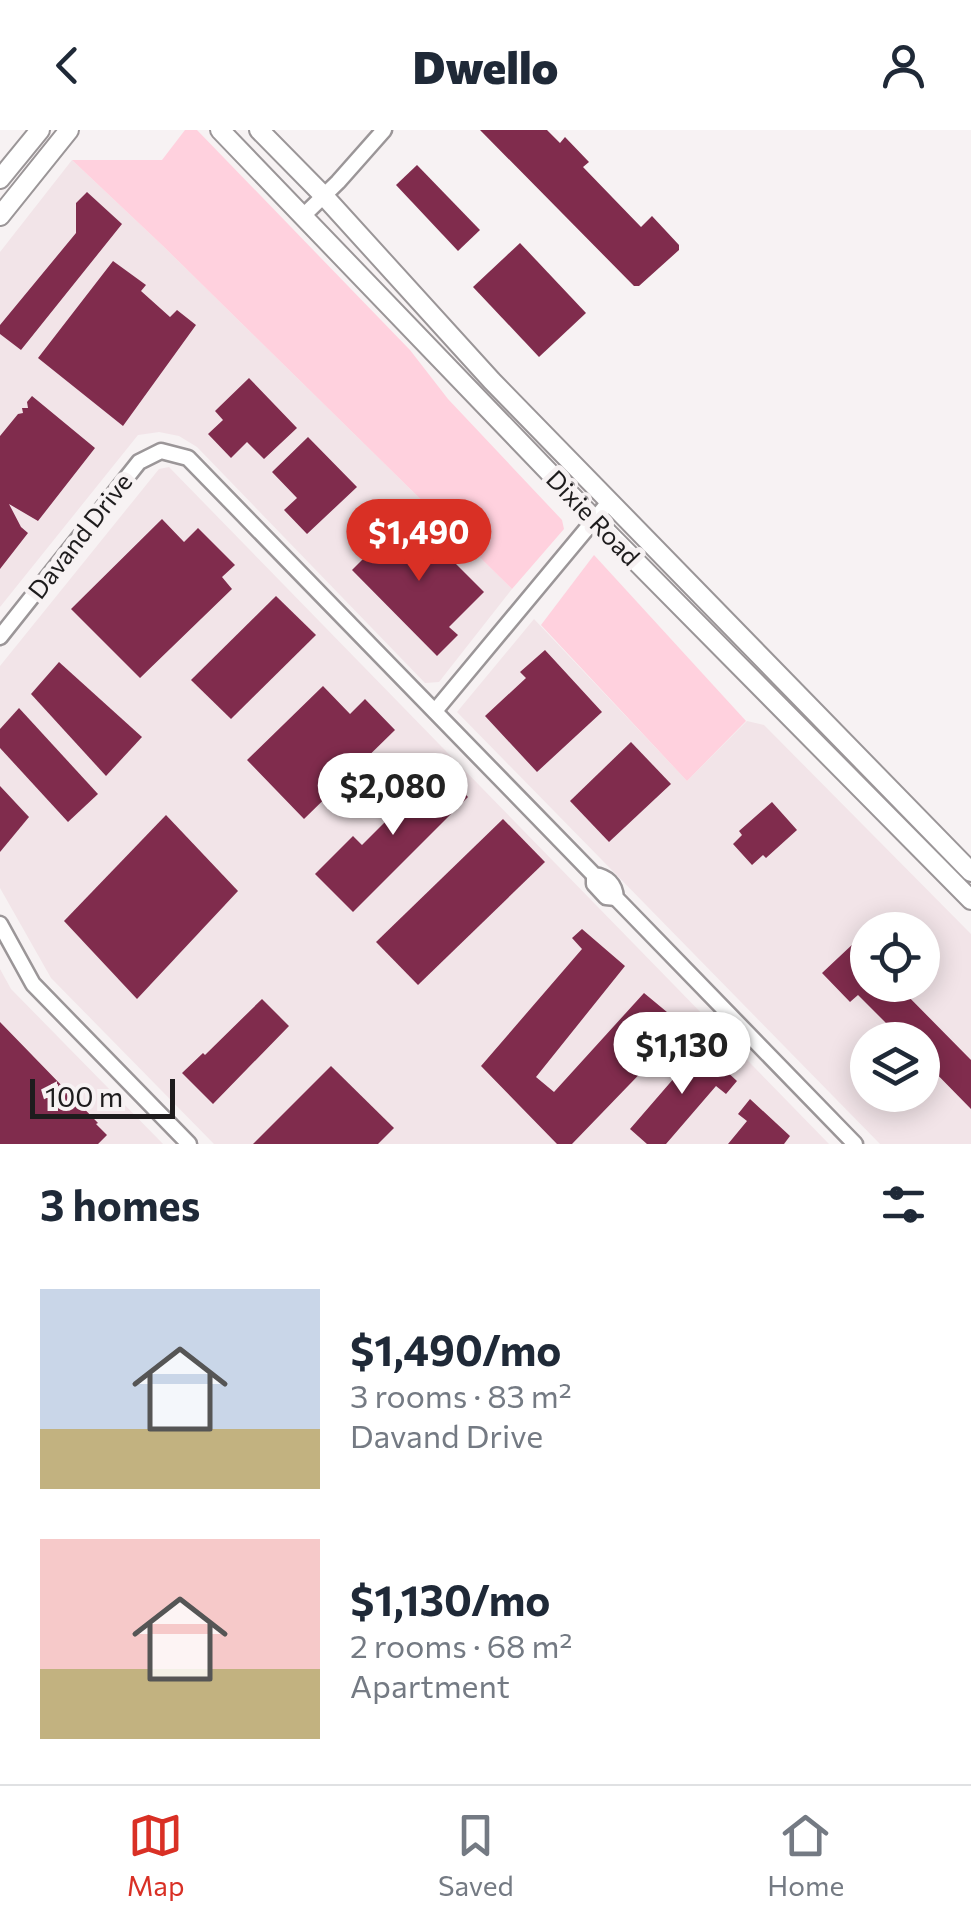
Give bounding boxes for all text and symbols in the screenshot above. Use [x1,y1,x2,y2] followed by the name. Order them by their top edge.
[40,38,95,93] icon: back
[412,38,559,93] text: Dwello
[876,38,931,93] icon: person
[541,463,647,571] street label: Dixie Road
[21,467,137,604] street label: Davand Drive
[338,499,500,584] pin: $1,490
[368,511,470,551] text: $1,490
[312,753,474,838] pin: $2,080
[340,765,446,805] text: $2,080
[850,912,940,1112] map controls
[850,912,940,1002] button: locate
[601,1012,763,1097] pin: $1,130
[850,1022,940,1112] button: layers
[636,1024,728,1064] text: $1,130
[30,1074,175,1118] scale bar
[45,1079,123,1113] text: 100 m
[876,1177,931,1232] icon: filters
[40,1178,200,1230] text: 3 homes
[350,1323,561,1375] text: $1,490/mo
[120,1329,240,1449] icon: home
[350,1375,572,1415] text: 3 rooms · 83 m²
[350,1415,543,1455] text: Davand Drive
[350,1573,550,1625] text: $1,130/mo
[120,1579,240,1699] icon: home
[350,1625,572,1665] text: 2 rooms · 68 m²
[350,1665,510,1705] text: Apartment
[127,1808,185,1902] tab: Map
[438,1808,514,1902] tab: Saved
[767,1808,844,1902] tab: Home

